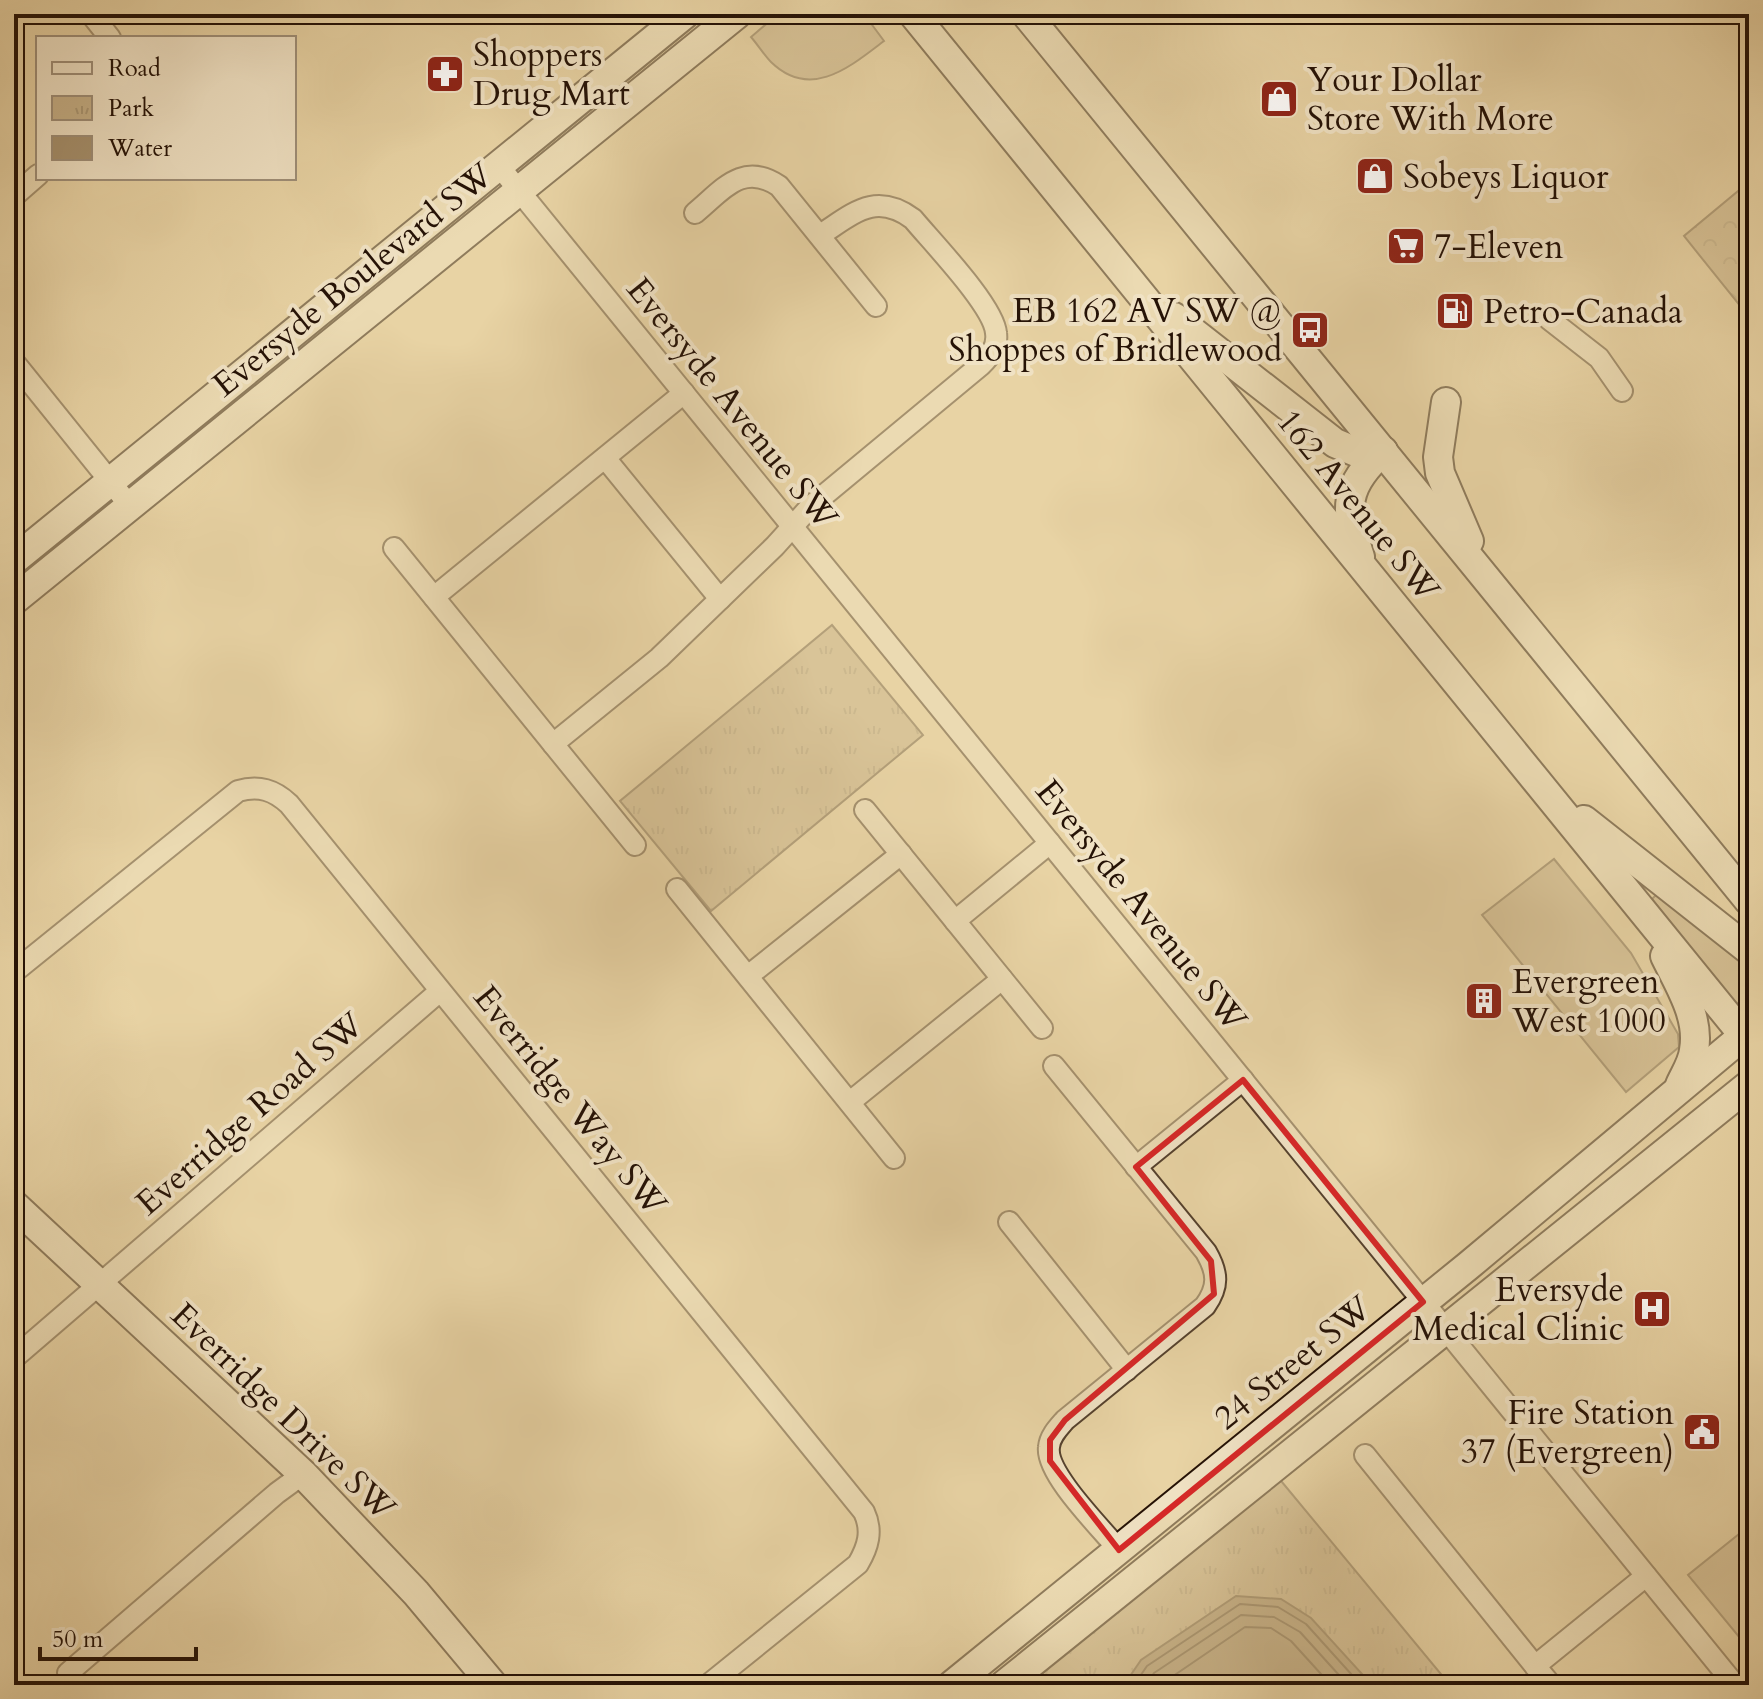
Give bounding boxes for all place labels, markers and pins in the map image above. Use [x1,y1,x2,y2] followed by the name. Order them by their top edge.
[473,32,630,117] place label: Shoppers Drug Mart
[424,53,466,95] pharmacy icon: Shoppers Drug Mart
[1307,57,1554,142] place label: Your Dollar Store With More
[1258,78,1300,120] shop icon: Your Dollar Store With More
[1403,154,1609,200] place label: Sobeys Liquor
[1354,155,1396,197] shop icon: Sobeys Liquor
[1434,224,1564,270] place label: 7-Eleven
[1385,225,1427,267] supermarket icon: 7-Eleven
[949,288,1282,373] place label: EB 162 AV SW @ Shoppes of Bridlewood
[1483,289,1683,335] place label: Petro-Canada
[1434,290,1476,332] fuel station icon: Petro-Canada
[1289,309,1331,351] bus stop icon: EB 162 AV SW @ Shoppes of Bridlewood
[1511,959,1666,1044] place label: Evergreen West 1000
[1463,980,1505,1022] building icon: Evergreen West 1000
[1412,1267,1624,1352] place label: Eversyde Medical Clinic
[1631,1288,1673,1330] hospital icon: Eversyde Medical Clinic
[1461,1390,1674,1475] place label: Fire Station 37 (Evergreen)
[1681,1411,1723,1453] public building icon: Fire Station 37 (Evergreen)

